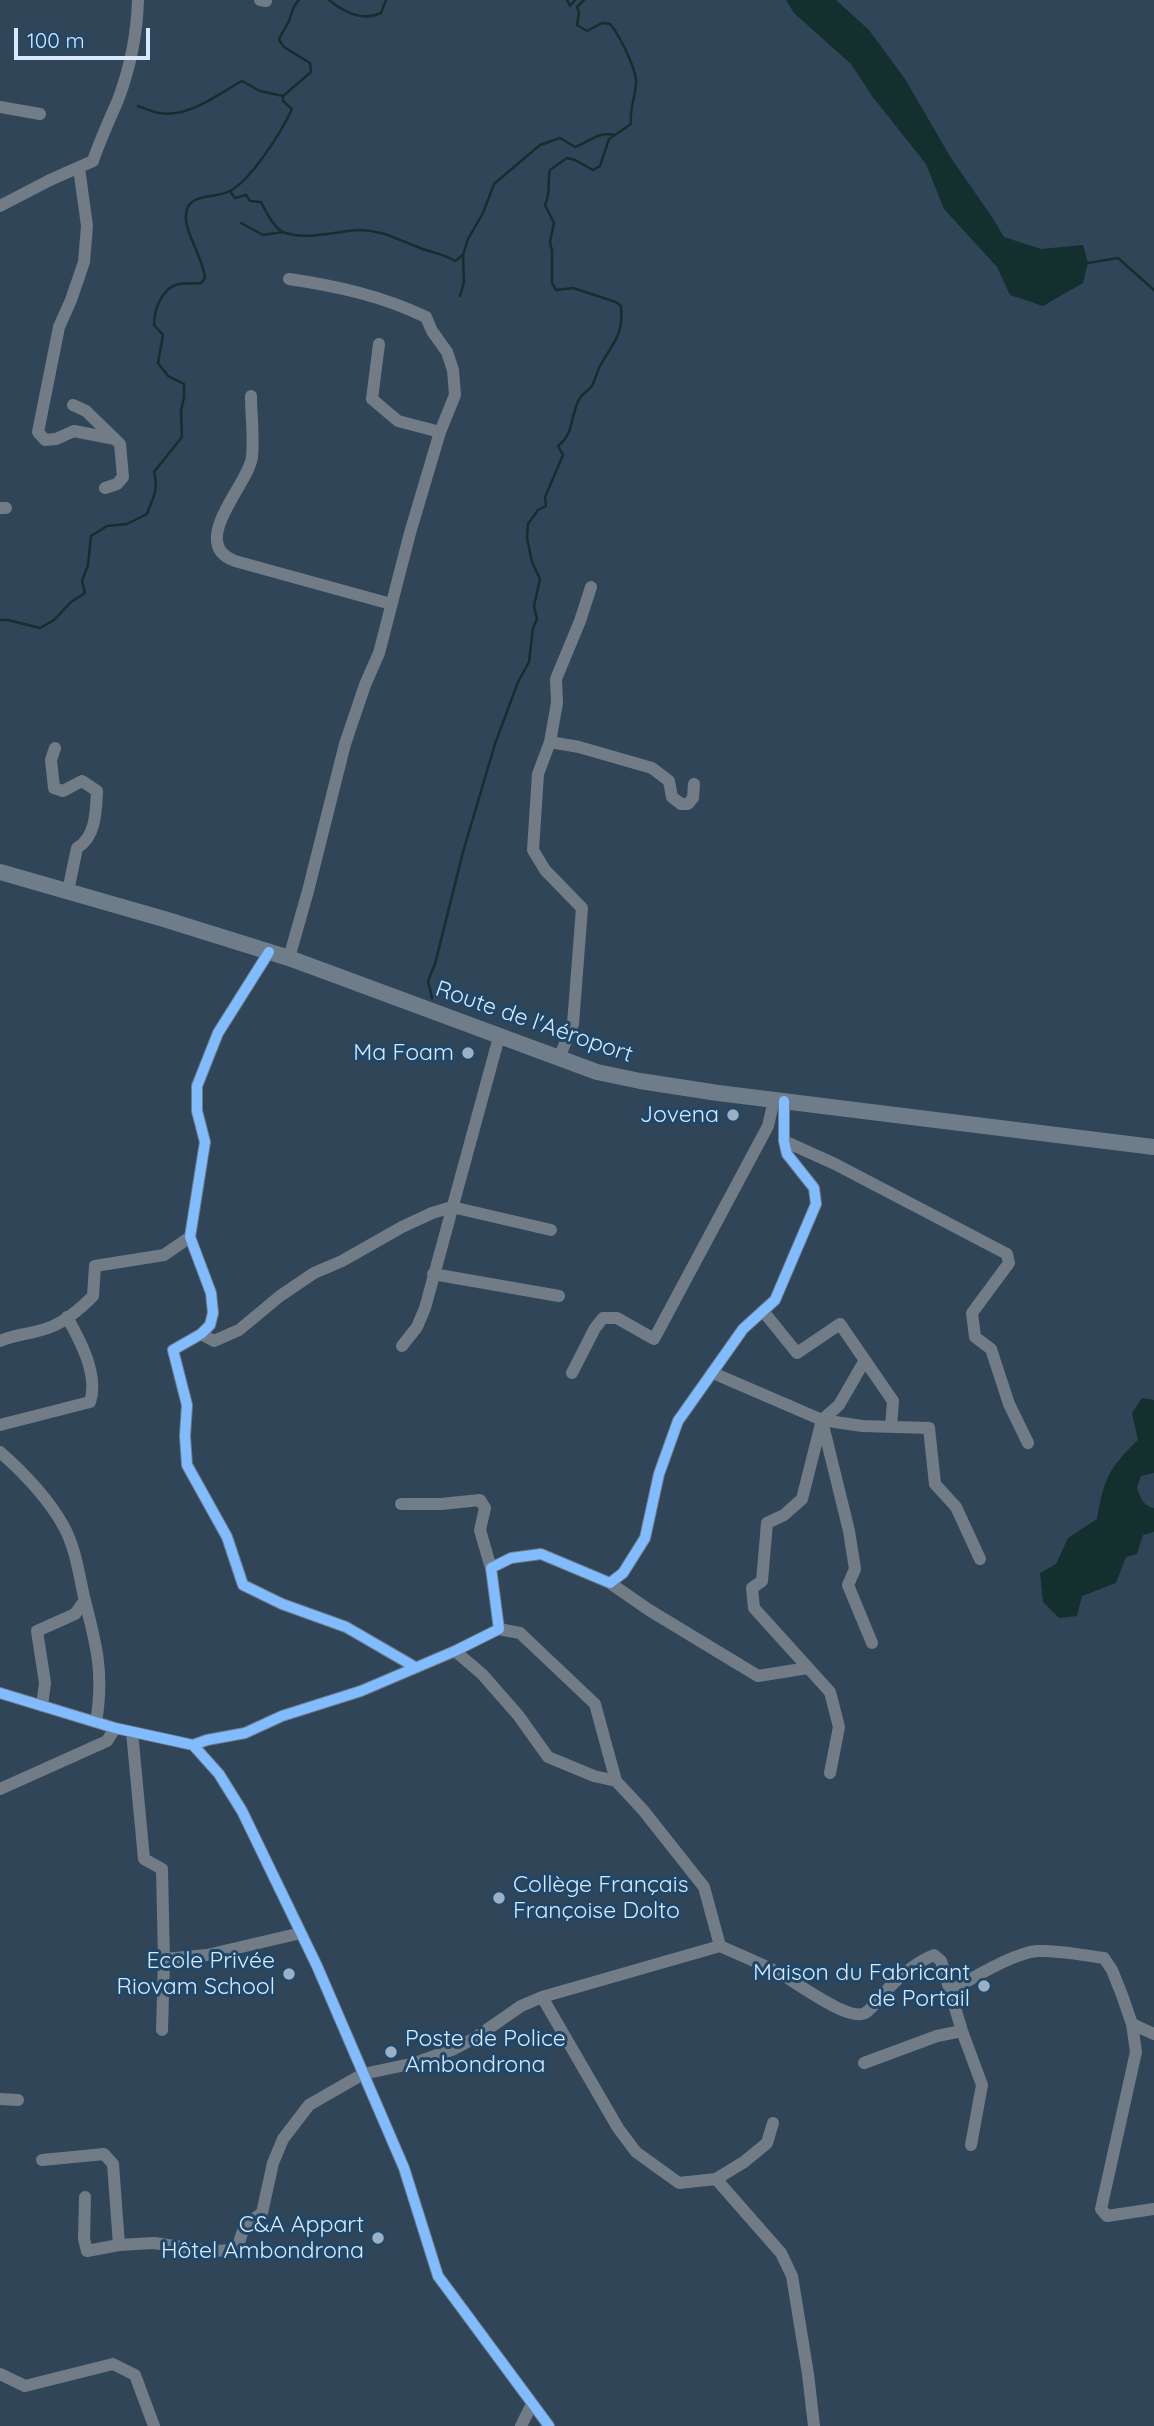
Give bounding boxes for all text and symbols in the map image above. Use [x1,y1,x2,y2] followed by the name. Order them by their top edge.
[18,14,154,58] scale bar
[27,27,85,53] text: 100 m
[432,975,636,1069] street label: Route de l'Aéroport
[353,1039,454,1067] place label: Ma Foam
[460,1045,476,1061] marker: Ma Foam
[640,1101,719,1129] place label: Jovena
[725,1107,741,1123] marker: Jovena
[513,1871,688,1925] place label: Collège Français Françoise Dolto
[491,1890,507,1906] marker: Collège Français Françoise Dolto
[117,1947,275,2001] place label: Ecole Privée Riovam School
[753,1959,970,2013] place label: Maison du Fabricant de Portail
[281,1966,297,1982] marker: Ecole Privée Riovam School
[976,1978,992,1994] marker: Maison du Fabricant de Portail
[405,2025,566,2079] place label: Poste de Police Ambondrona
[383,2044,399,2060] marker: Poste de Police Ambondrona
[161,2211,364,2265] place label: C&A Appart Hôtel Ambondrona
[370,2230,386,2246] marker: C&A Appart Hôtel Ambondrona

